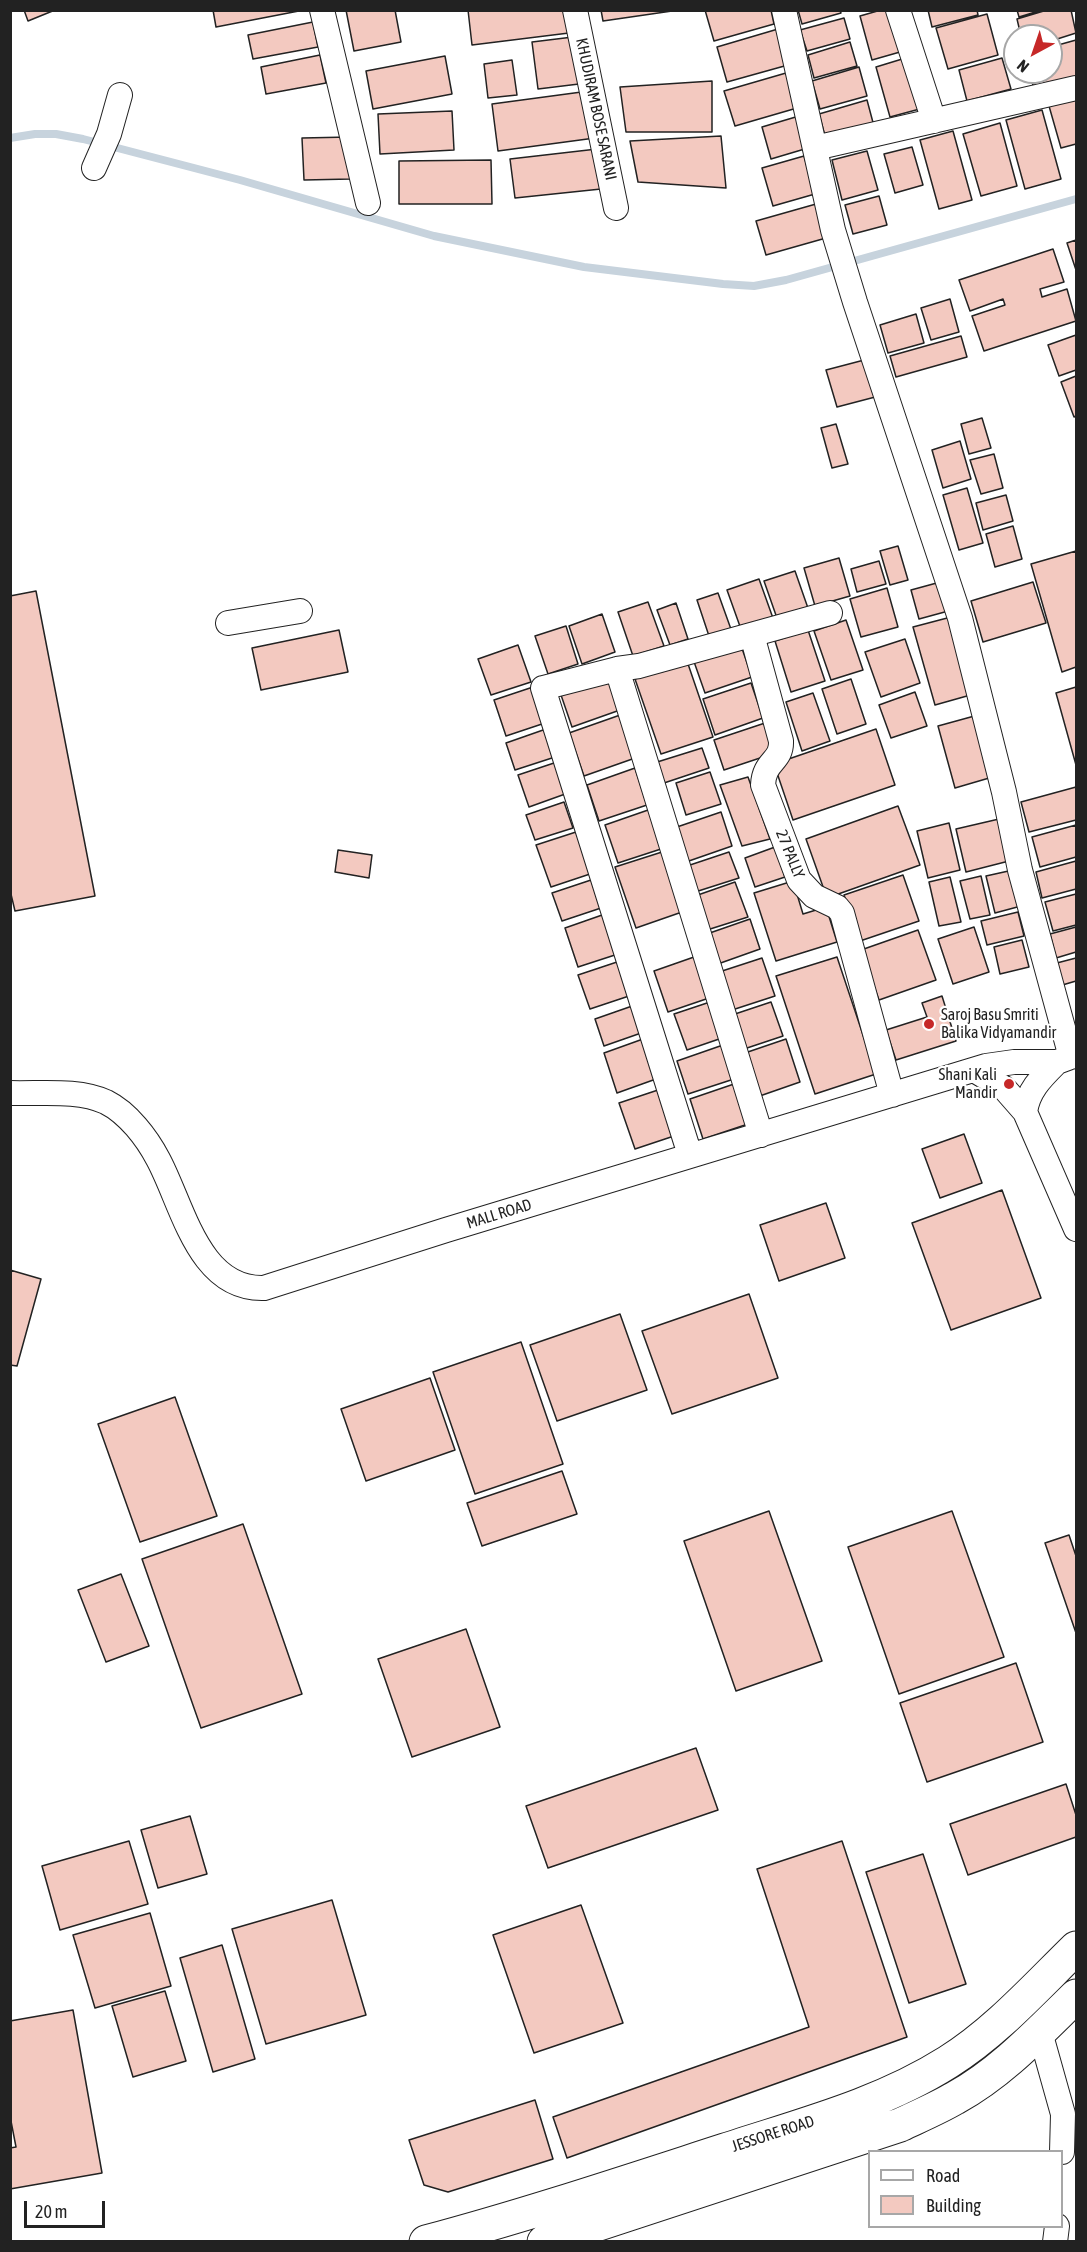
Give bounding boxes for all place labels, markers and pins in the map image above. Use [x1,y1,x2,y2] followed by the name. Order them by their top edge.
[941,1005,1056,1043] place label: Saroj Basu Smriti Balika Vidyamandir
[922,1017,936,1031] marker: Saroj Basu Smriti Balika Vidyamandir
[939,1065,997,1103] place label: Shani Kali Mandir
[1002,1077,1016,1091] marker: Shani Kali Mandir

